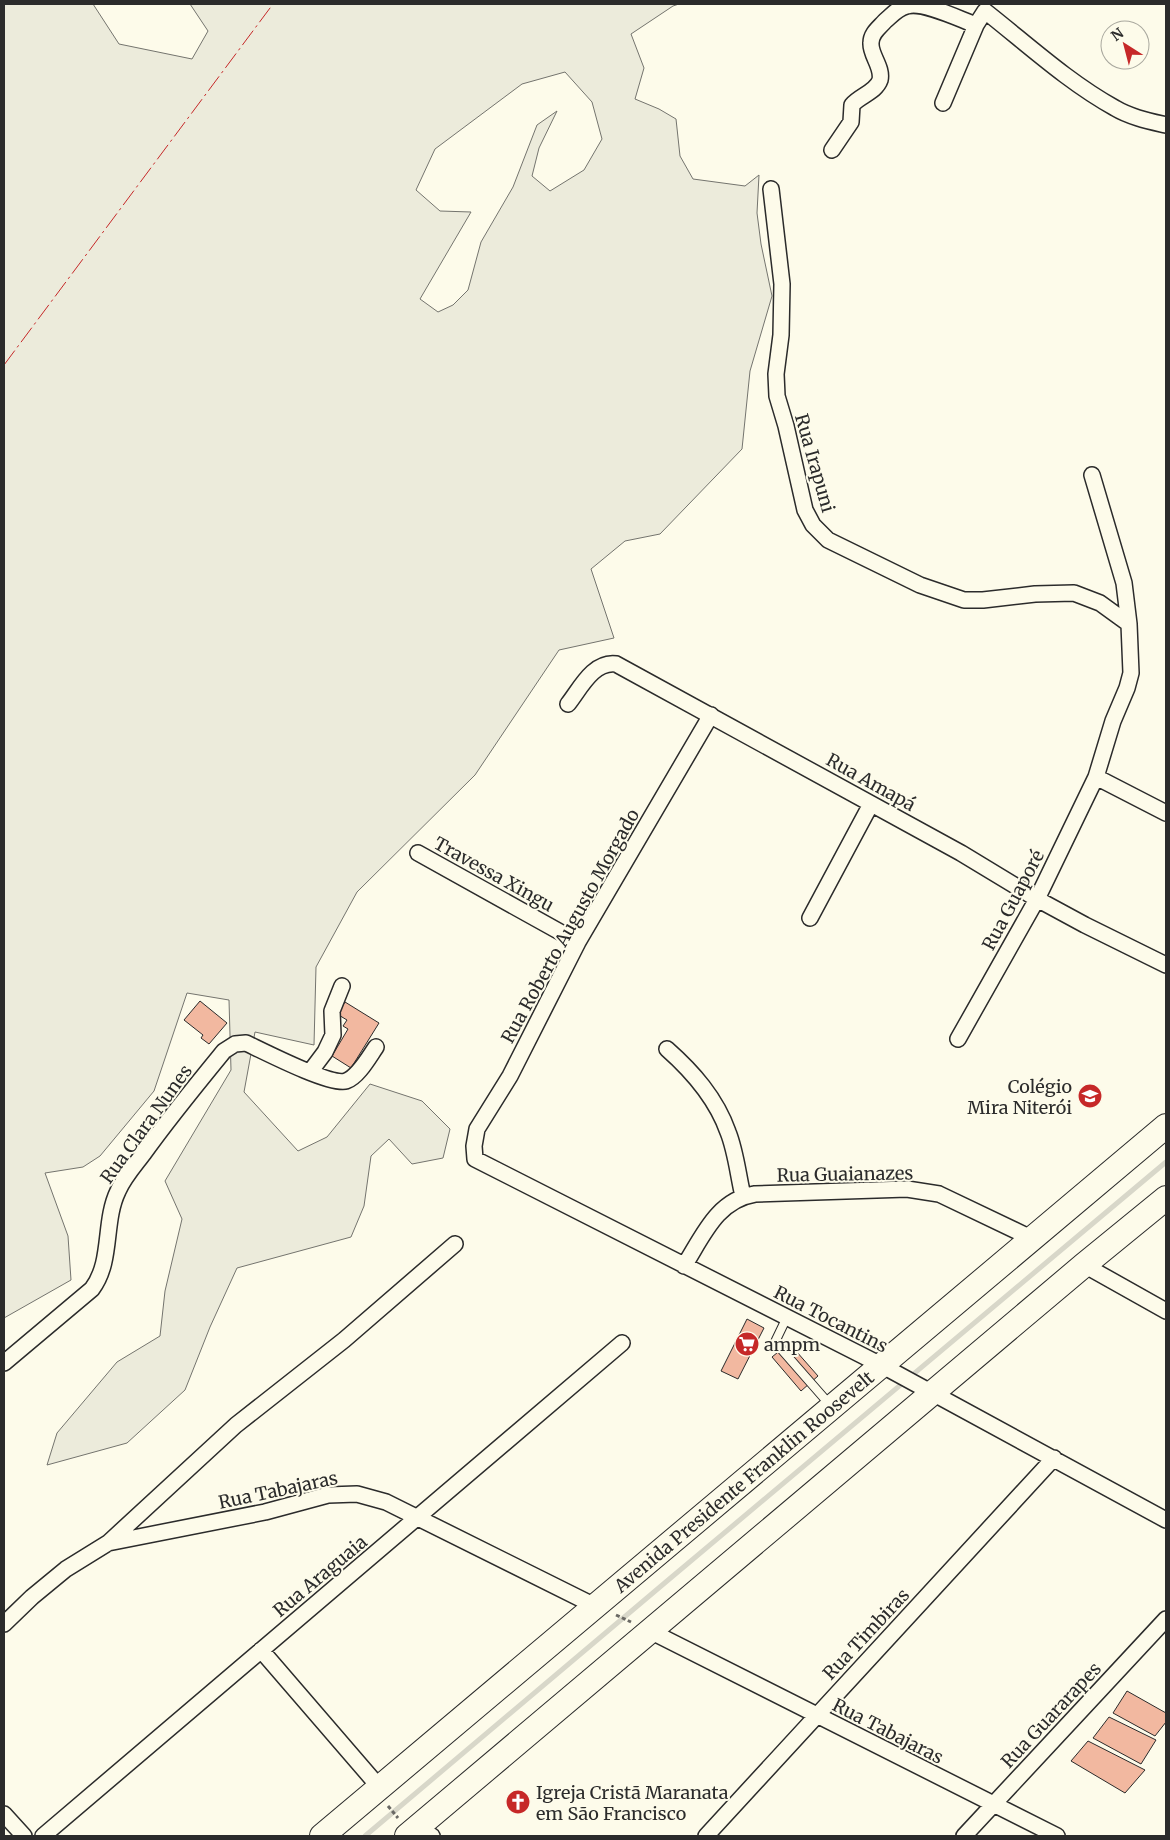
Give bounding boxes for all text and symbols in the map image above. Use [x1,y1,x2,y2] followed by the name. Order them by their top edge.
[1100,20,1150,70] north arrow
[1108,24,1127,45] text: N
[790,411,840,515] street label: Rua Irapuni
[822,748,920,816] street label: Rua Amapá
[496,805,644,1047] street label: Rua Roberto Augusto Morgado
[430,831,558,917] street label: Travessa Xingu
[977,846,1049,954] street label: Rua Guaporé
[95,1060,197,1188] street label: Rua Clara Nunes
[967,1075,1072,1119] place label: Colégio Mira Niterói
[1077,1083,1103,1109] school or university icon: Colégio Mira Niterói
[776,1161,914,1187] street label: Rua Guaianazes
[770,1280,892,1358] street label: Rua Tocantins
[734,1331,760,1357] supermarket icon: ampm
[764,1333,820,1356] place label: ampm
[608,1365,878,1598] street label: Avenida Presidente Franklin Roosevelt
[216,1466,340,1514] street label: Rua Tabajaras
[268,1530,372,1622] street label: Rua Araguaia
[818,1583,914,1684] street label: Rua Timbiras
[996,1657,1106,1773] street label: Rua Guararapes
[829,1693,947,1769] street label: Rua Tabajaras
[536,1781,729,1825] place label: Igreja Cristã Maranata em São Francisco
[505,1789,531,1815] church icon: Igreja Cristã Maranata em São Francisco

